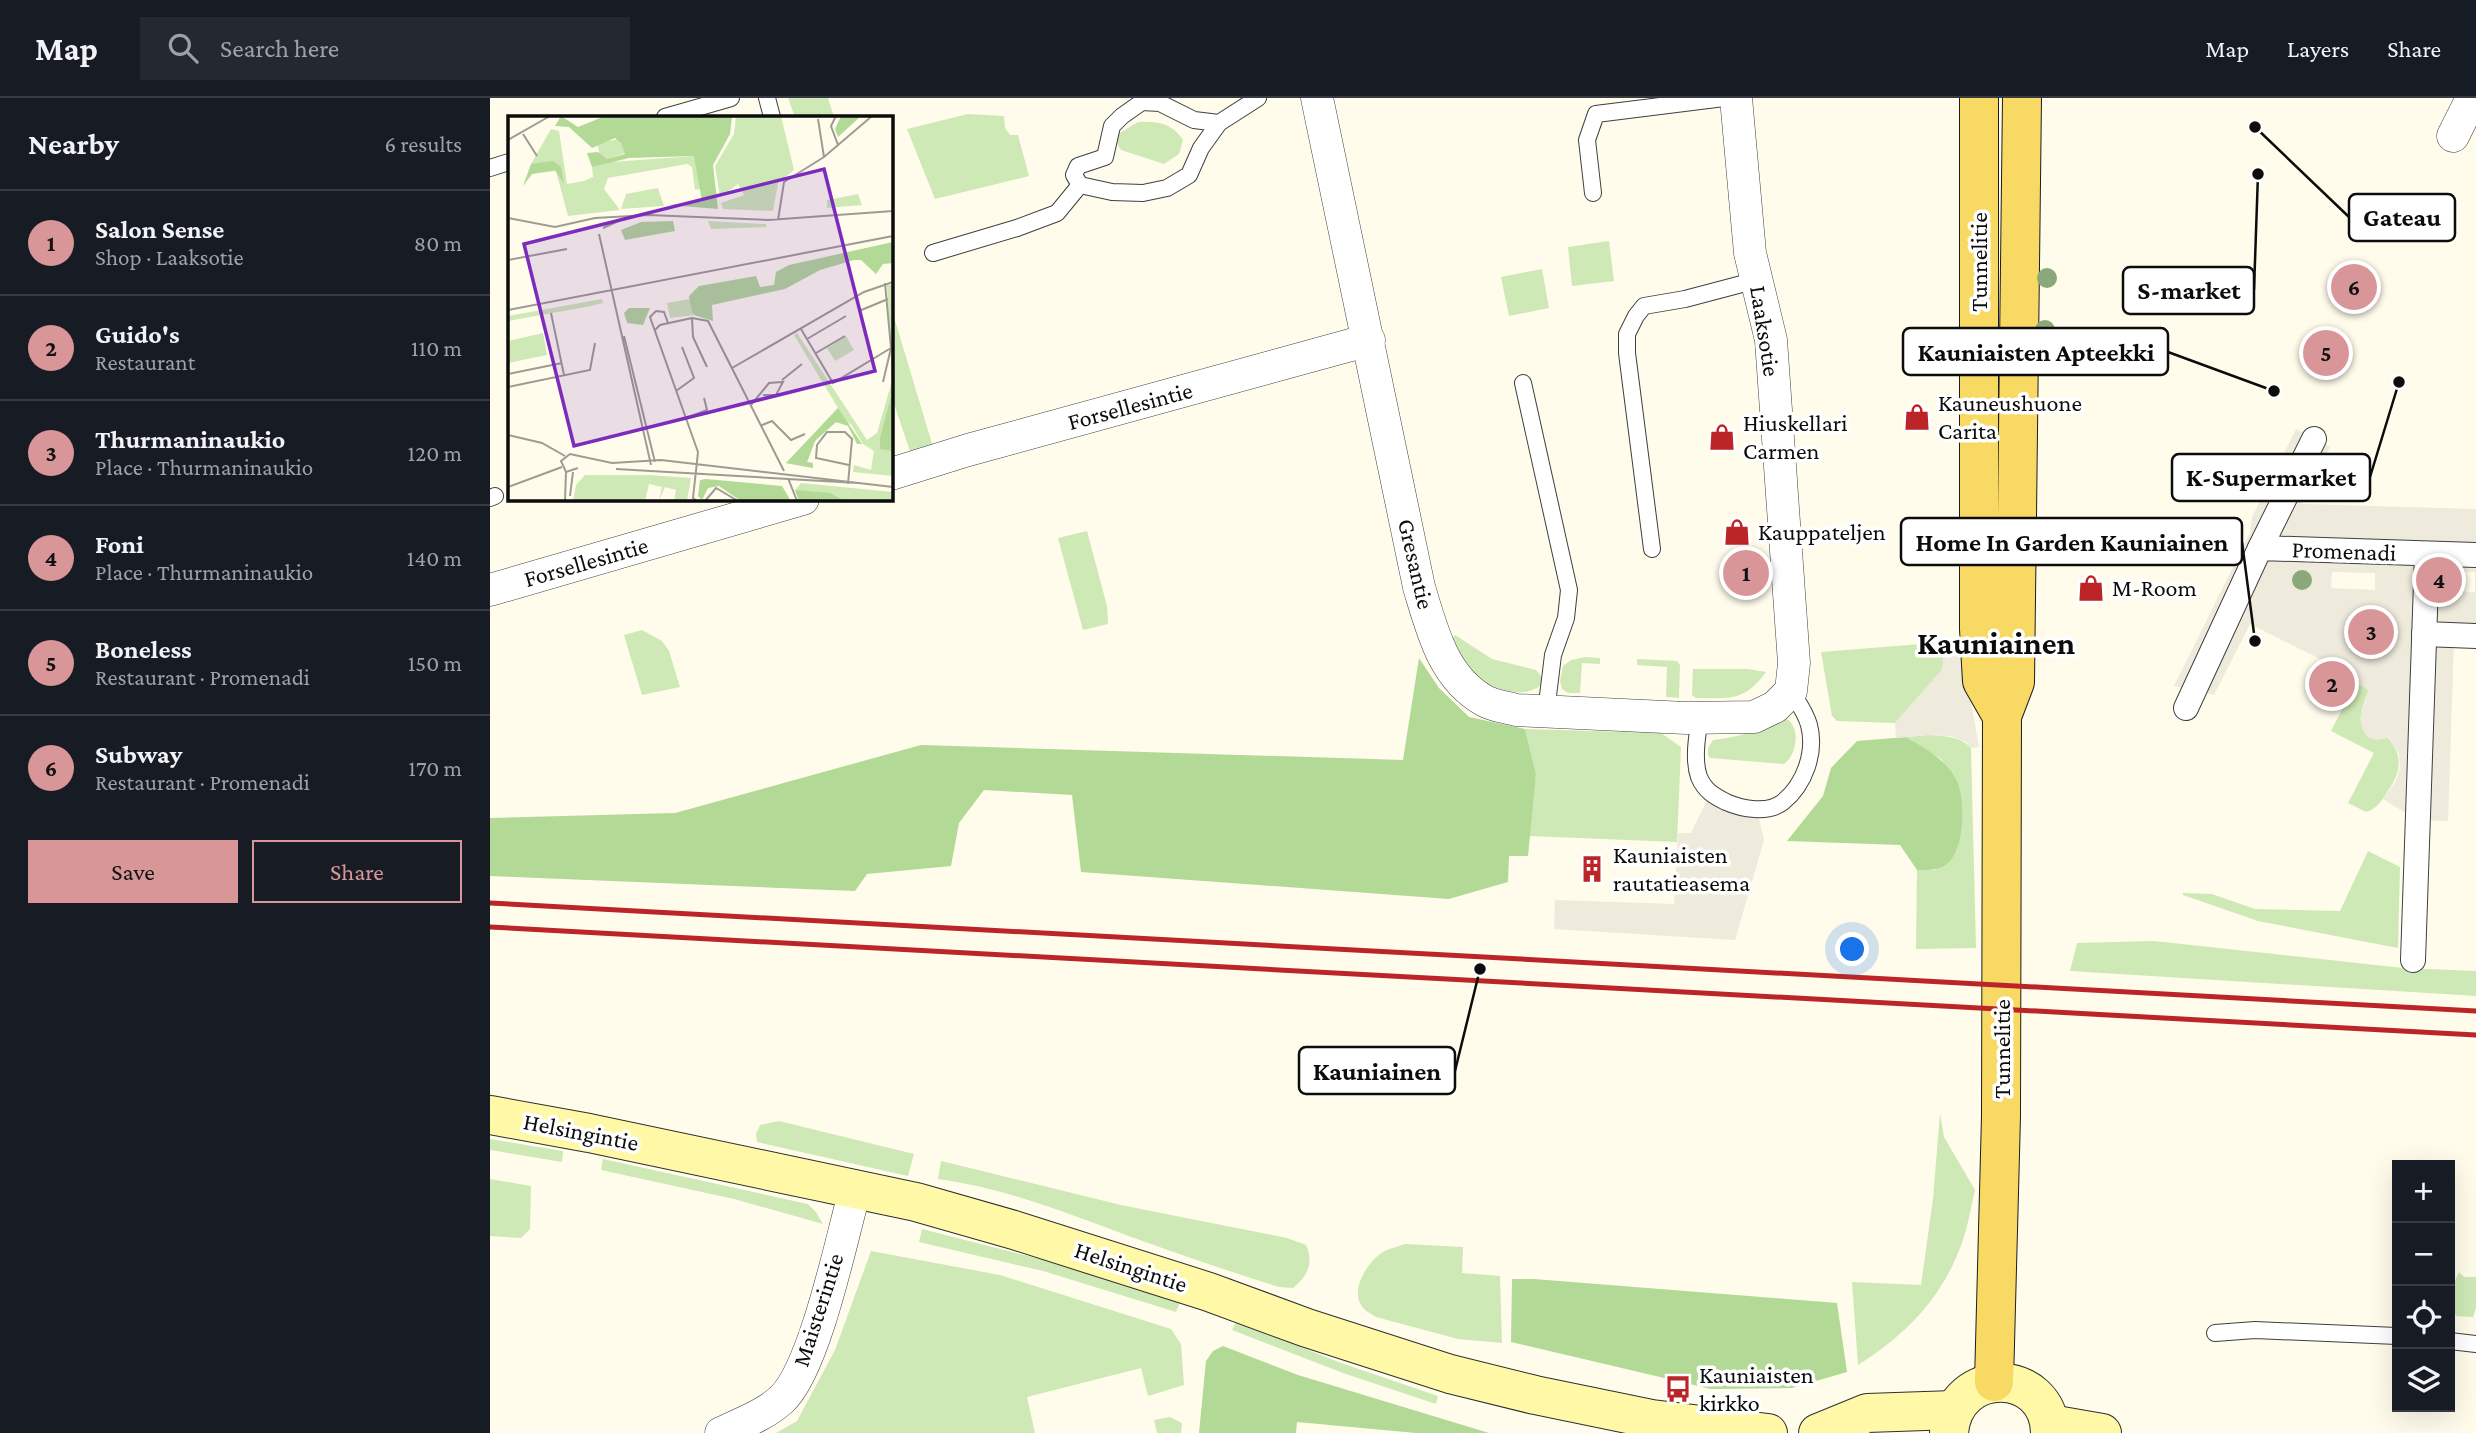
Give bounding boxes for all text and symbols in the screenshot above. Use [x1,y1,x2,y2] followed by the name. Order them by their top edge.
[140,17,630,80] search box
[164,29,202,67] icon: search
[35,30,98,67] text: Map
[220,34,339,63] text: Search here
[2205,35,2249,62] text: Map
[2287,35,2349,62] text: Layers
[2387,35,2441,62] text: Share
[508,116,892,500] inset map
[28,127,119,160] text: Nearby
[385,131,462,157] text: 6 results
[2349,194,2455,241] callout: Gateau
[2363,203,2441,232] text: Gateau
[1965,212,1992,312] street label: Tunnelitie
[95,215,224,244] text: Salon Sense
[47,230,55,256] text: 1
[414,230,462,256] text: 80 m
[95,244,244,270] text: Shop · Laaksotie
[2331,261,2377,313] pin: 6
[2123,267,2254,314] callout: S-market
[2137,276,2241,305] text: S-market
[1745,284,1786,378] street label: Laaksotie
[95,320,180,349] text: Guido's
[2303,327,2349,379] pin: 5
[1903,328,2168,375] callout: Kauniaisten Apteekki
[45,335,57,361] text: 2
[411,335,462,361] text: 110 m
[1918,338,2155,367] text: Kauniaisten Apteekki
[95,349,195,375] text: Restaurant
[1065,376,1195,435] street label: Forsellesintie
[1938,389,2082,444] place label: Kauneushuone Carita
[1902,402,1932,432] shop icon: Kauneushuone Carita
[1743,409,1848,464] place label: Hiuskellari Carmen
[1707,422,1737,452] shop icon: Hiuskellari Carmen
[95,425,285,454] text: Thurmaninaukio
[45,440,57,466] text: 3
[408,440,462,466] text: 120 m
[95,454,313,480] text: Place · Thurmaninaukio
[2172,454,2370,501] callout: K-Supermarket
[2186,463,2357,492] text: K-Supermarket
[1393,516,1440,612] street label: Gresantie
[1722,517,1752,547] shop icon: Kauppateljen
[1758,518,1886,545] place label: Kauppateljen
[1901,518,2242,565] callout: Home In Garden Kauniainen
[1916,528,2229,557] text: Home In Garden Kauniainen
[95,530,144,559] text: Foni
[521,531,651,592] street label: Forsellesintie
[2291,535,2397,566] street label: Promenadi
[45,545,57,571] text: 4
[407,545,462,571] text: 140 m
[1723,547,1769,599] pin: 1
[2416,554,2462,606] pin: 4
[95,559,313,585] text: Place · Thurmaninaukio
[2076,573,2106,603] shop icon: M-Room
[2112,574,2197,601] place label: M-Room
[2348,606,2394,658] pin: 3
[1917,625,2075,661] district label: Kauniainen
[95,635,192,664] text: Boneless
[45,650,57,676] text: 5
[408,650,462,676] text: 150 m
[2309,658,2355,710] pin: 2
[95,664,310,690] text: Restaurant · Promenadi
[95,740,182,769] text: Subway
[45,755,57,781] text: 6
[408,755,462,781] text: 170 m
[95,769,310,795] text: Restaurant · Promenadi
[28,840,238,903] button: Save
[252,840,462,903] button: Share
[1613,841,1750,896] place label: Kauniaisten rautatieasema
[1577,854,1607,884] building icon: Kauniaisten rautatieasema
[1835,932,1869,966] your location
[1988,999,2015,1099] street label: Tunnelitie
[1299,1047,1455,1094] callout: Kauniainen
[1313,1057,1441,1086] text: Kauniainen
[521,1107,641,1156] street label: Helsingintie
[2392,1160,2455,1412] map controls
[2392,1160,2455,1223] button: +
[2392,1223,2455,1286] button: −
[1071,1236,1191,1297] street label: Helsingintie
[787,1250,849,1370] street label: Maisterintie
[2392,1286,2455,1349] button: locate
[2392,1349,2455,1412] button: layers
[1699,1361,1814,1416] place label: Kauniaisten kirkko
[1663,1374,1693,1404] bus stop icon: Kauniaisten kirkko

